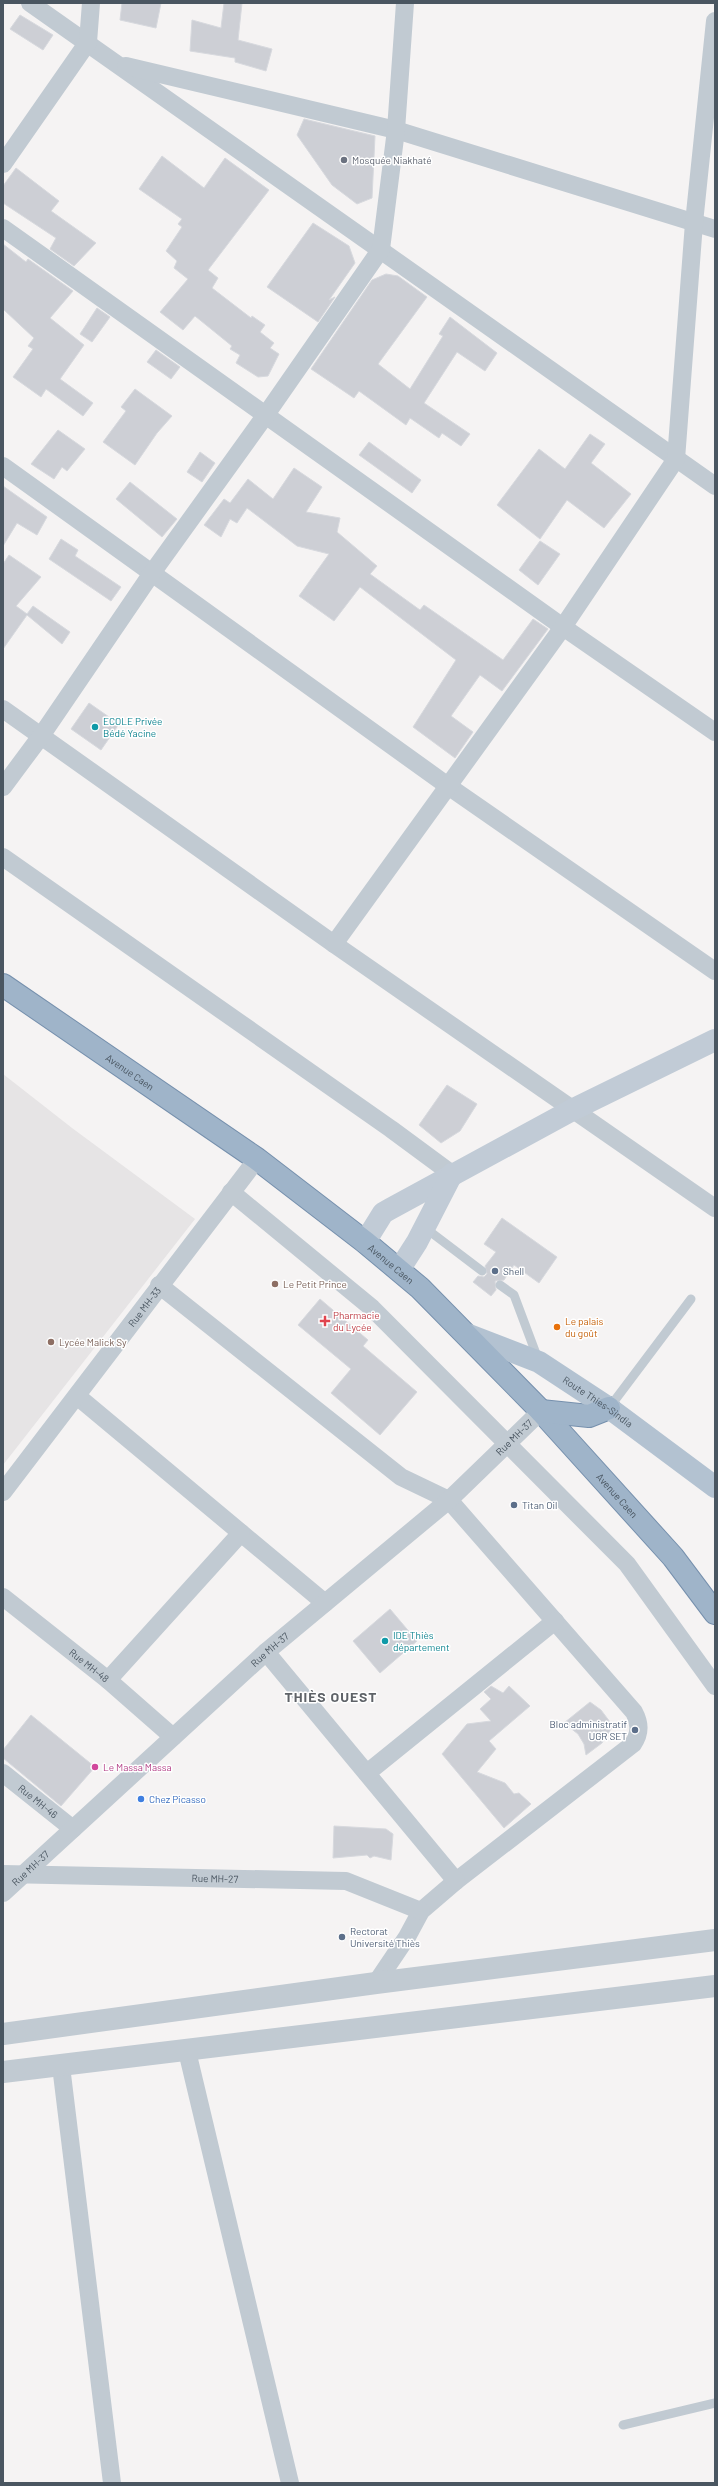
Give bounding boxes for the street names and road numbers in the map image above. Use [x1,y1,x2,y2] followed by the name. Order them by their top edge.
[104,1051,156,1093] street label: Avenue Caen
[366,1241,416,1286] street label: Avenue Caen
[125,1284,163,1329] street label: Rue MH-33
[561,1373,635,1430] street label: Route Thies-Sindia
[493,1417,535,1458] street label: Rue MH-37
[594,1471,640,1520] street label: Avenue Caen
[248,1630,291,1669] street label: Rue MH-37
[67,1646,112,1685] street label: Rue MH-48
[16,1782,60,1821] street label: Rue MH-46
[9,1848,52,1888] street label: Rue MH-37
[192,1872,239,1885] street label: Rue MH-27

